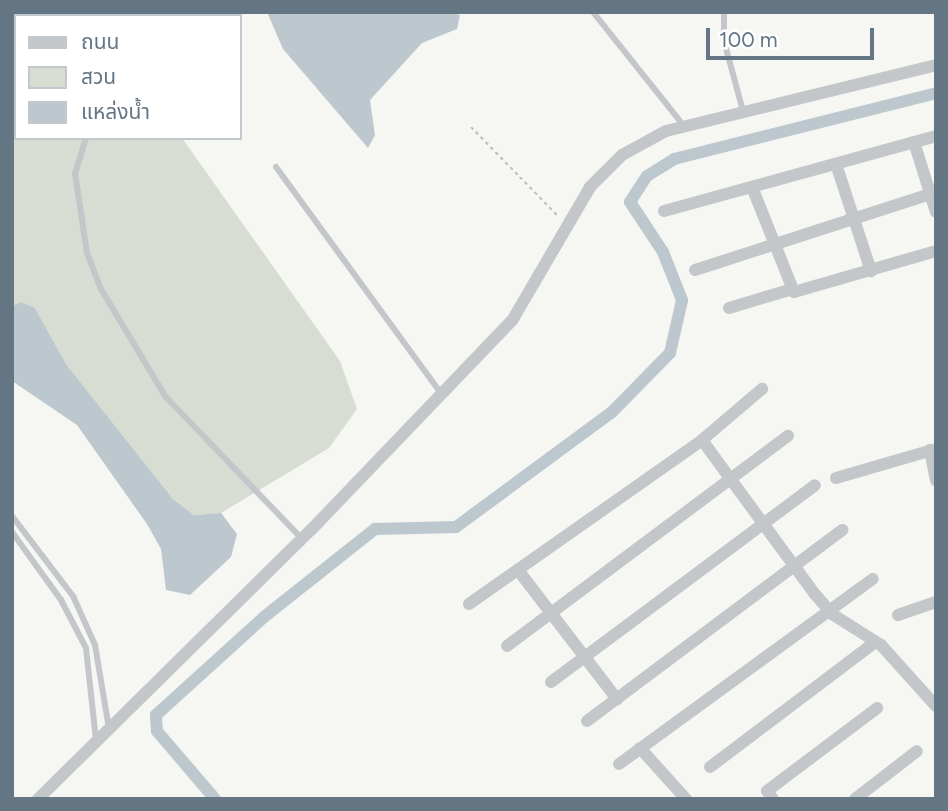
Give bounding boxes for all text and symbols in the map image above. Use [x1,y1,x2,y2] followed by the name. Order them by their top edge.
[14,14,242,140] legend
[710,14,878,58] scale bar
[719,27,778,52] text: 100 m
[81,29,119,54] text: ถนน
[81,64,116,89] text: สวน
[81,99,150,124] text: แหล่งน้ำ

